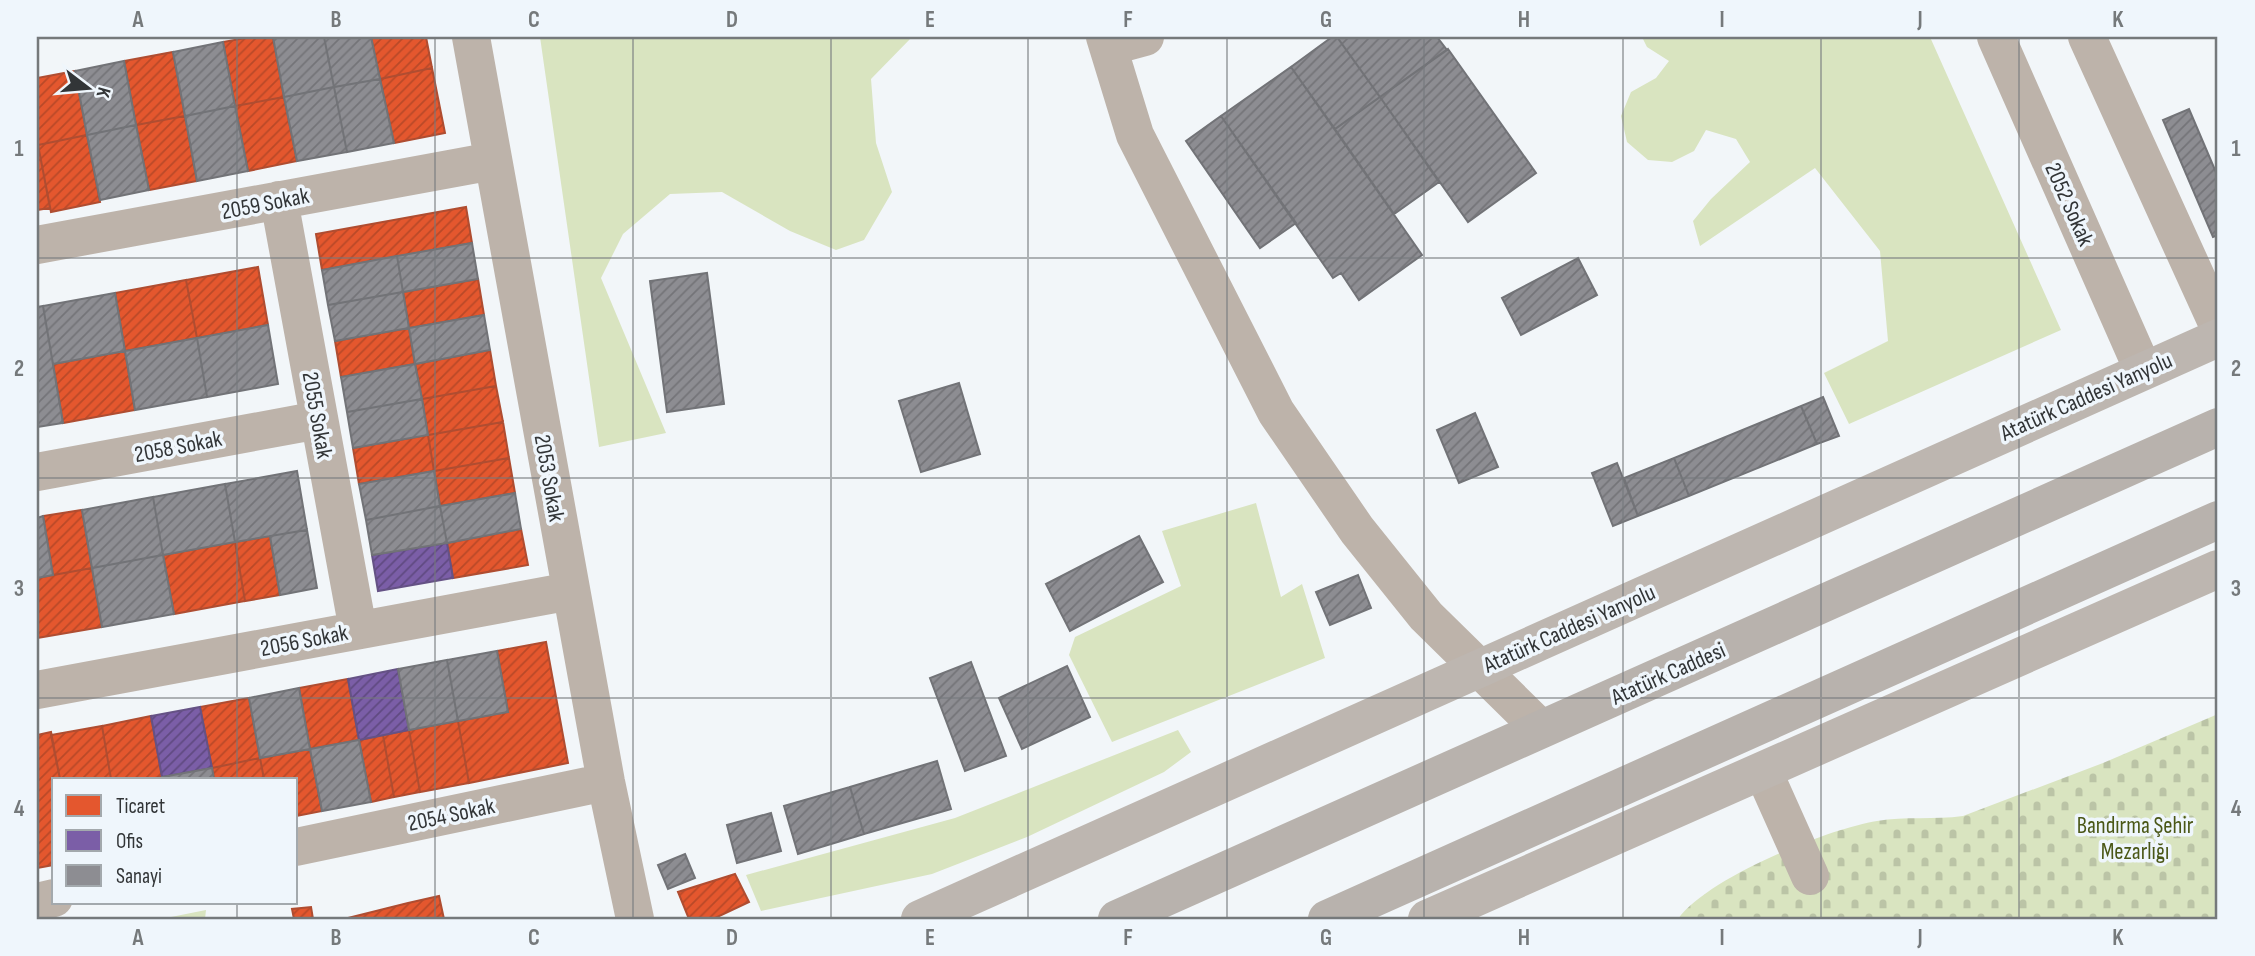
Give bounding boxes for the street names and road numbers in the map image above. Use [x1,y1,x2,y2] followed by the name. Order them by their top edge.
[2038,159,2100,250] street label: 2052 Sokak
[219,182,312,226] street label: 2059 Sokak
[1995,347,2177,448] street label: Atatürk Caddesi Yanyolu
[296,370,338,461] street label: 2055 Sokak
[132,425,225,469] street label: 2058 Sokak
[528,432,570,524] street label: 2053 Sokak
[1478,579,1660,680] street label: Atatürk Caddesi Yanyolu
[258,619,351,663] street label: 2056 Sokak
[1606,636,1730,712] street label: Atatürk Caddesi
[405,792,497,838] street label: 2054 Sokak

